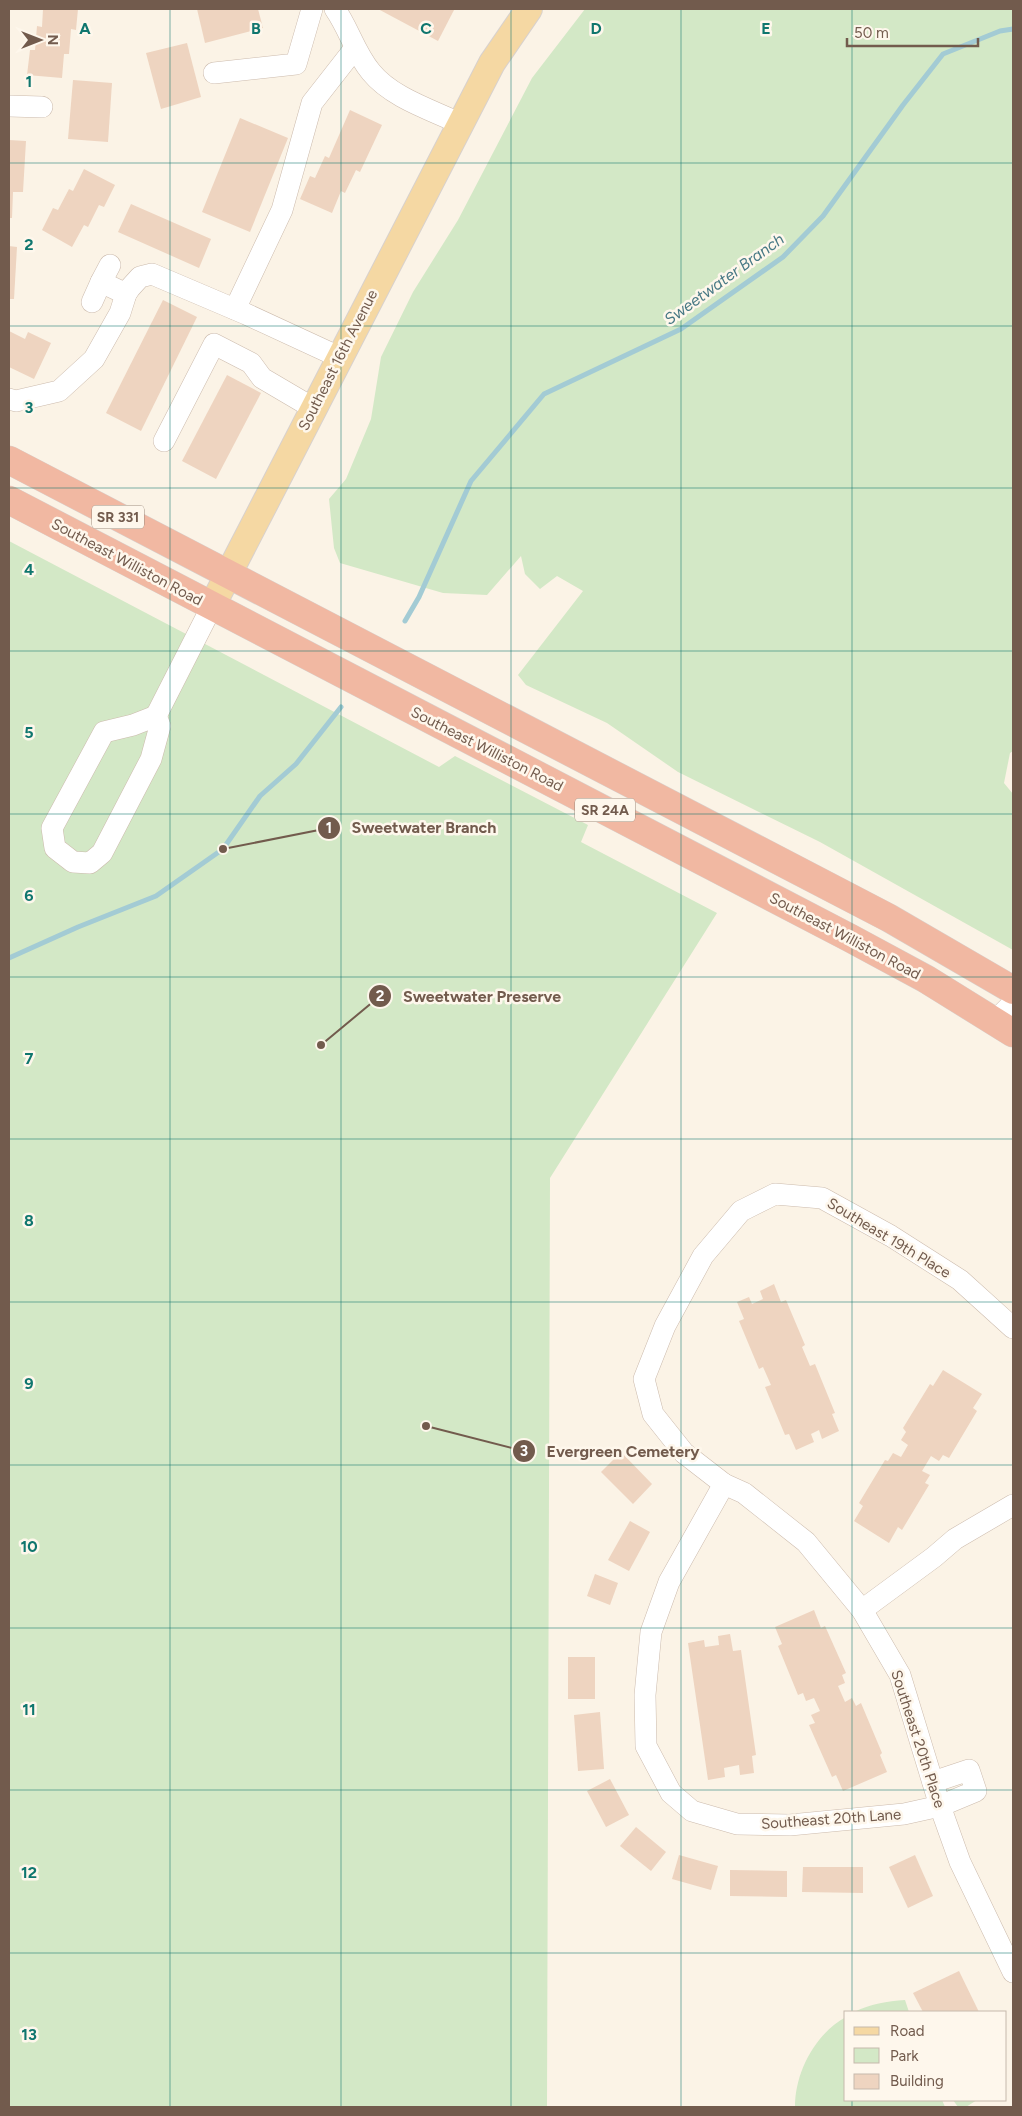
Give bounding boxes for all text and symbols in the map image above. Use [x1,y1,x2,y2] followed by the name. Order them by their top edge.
[15,15,65,65] north arrow
[847,15,978,47] scale bar
[79,19,91,38] text: A
[251,19,261,38] text: B
[420,19,432,38] text: C
[590,19,602,38] text: D
[761,19,771,38] text: E
[854,24,889,42] text: 50 m
[44,35,61,45] text: N
[26,72,32,91] text: 1
[661,229,788,329] water label: Sweetwater Branch
[24,235,34,254] text: 2
[295,287,381,433] street label: Southeast 16th Avenue
[25,398,34,417] text: 3
[92,506,144,528] road number: SR 331
[48,515,206,609] street label: Southeast Williston Road
[24,560,34,579] text: 4
[408,703,566,795] street label: Southeast Williston Road
[24,723,34,742] text: 5
[575,798,635,822] road number: SR 24A
[317,812,507,843] callout: Sweetwater Branch
[352,818,496,837] text: Sweetwater Branch
[326,819,332,837] text: 1
[24,886,34,905] text: 6
[766,889,924,983] street label: Southeast Williston Road
[368,981,571,1012] callout: Sweetwater Preserve
[376,987,385,1005] text: 2
[403,987,561,1006] text: Sweetwater Preserve
[25,1049,34,1068] text: 7
[824,1194,954,1282] street label: Southeast 19th Place
[24,1211,34,1230] text: 8
[24,1374,34,1393] text: 9
[511,1436,709,1467] callout: Evergreen Cemetery
[520,1442,528,1460] text: 3
[546,1442,700,1461] text: Evergreen Cemetery
[20,1537,38,1556] text: 10
[887,1668,949,1810] street label: Southeast 20th Place
[22,1700,36,1719] text: 11
[760,1805,902,1833] street label: Southeast 20th Lane
[21,1863,37,1882] text: 12
[844,2011,1007,2101] legend
[890,2022,925,2040] text: Road
[21,2025,37,2044] text: 13
[890,2047,919,2065] text: Park
[890,2072,944,2090] text: Building

